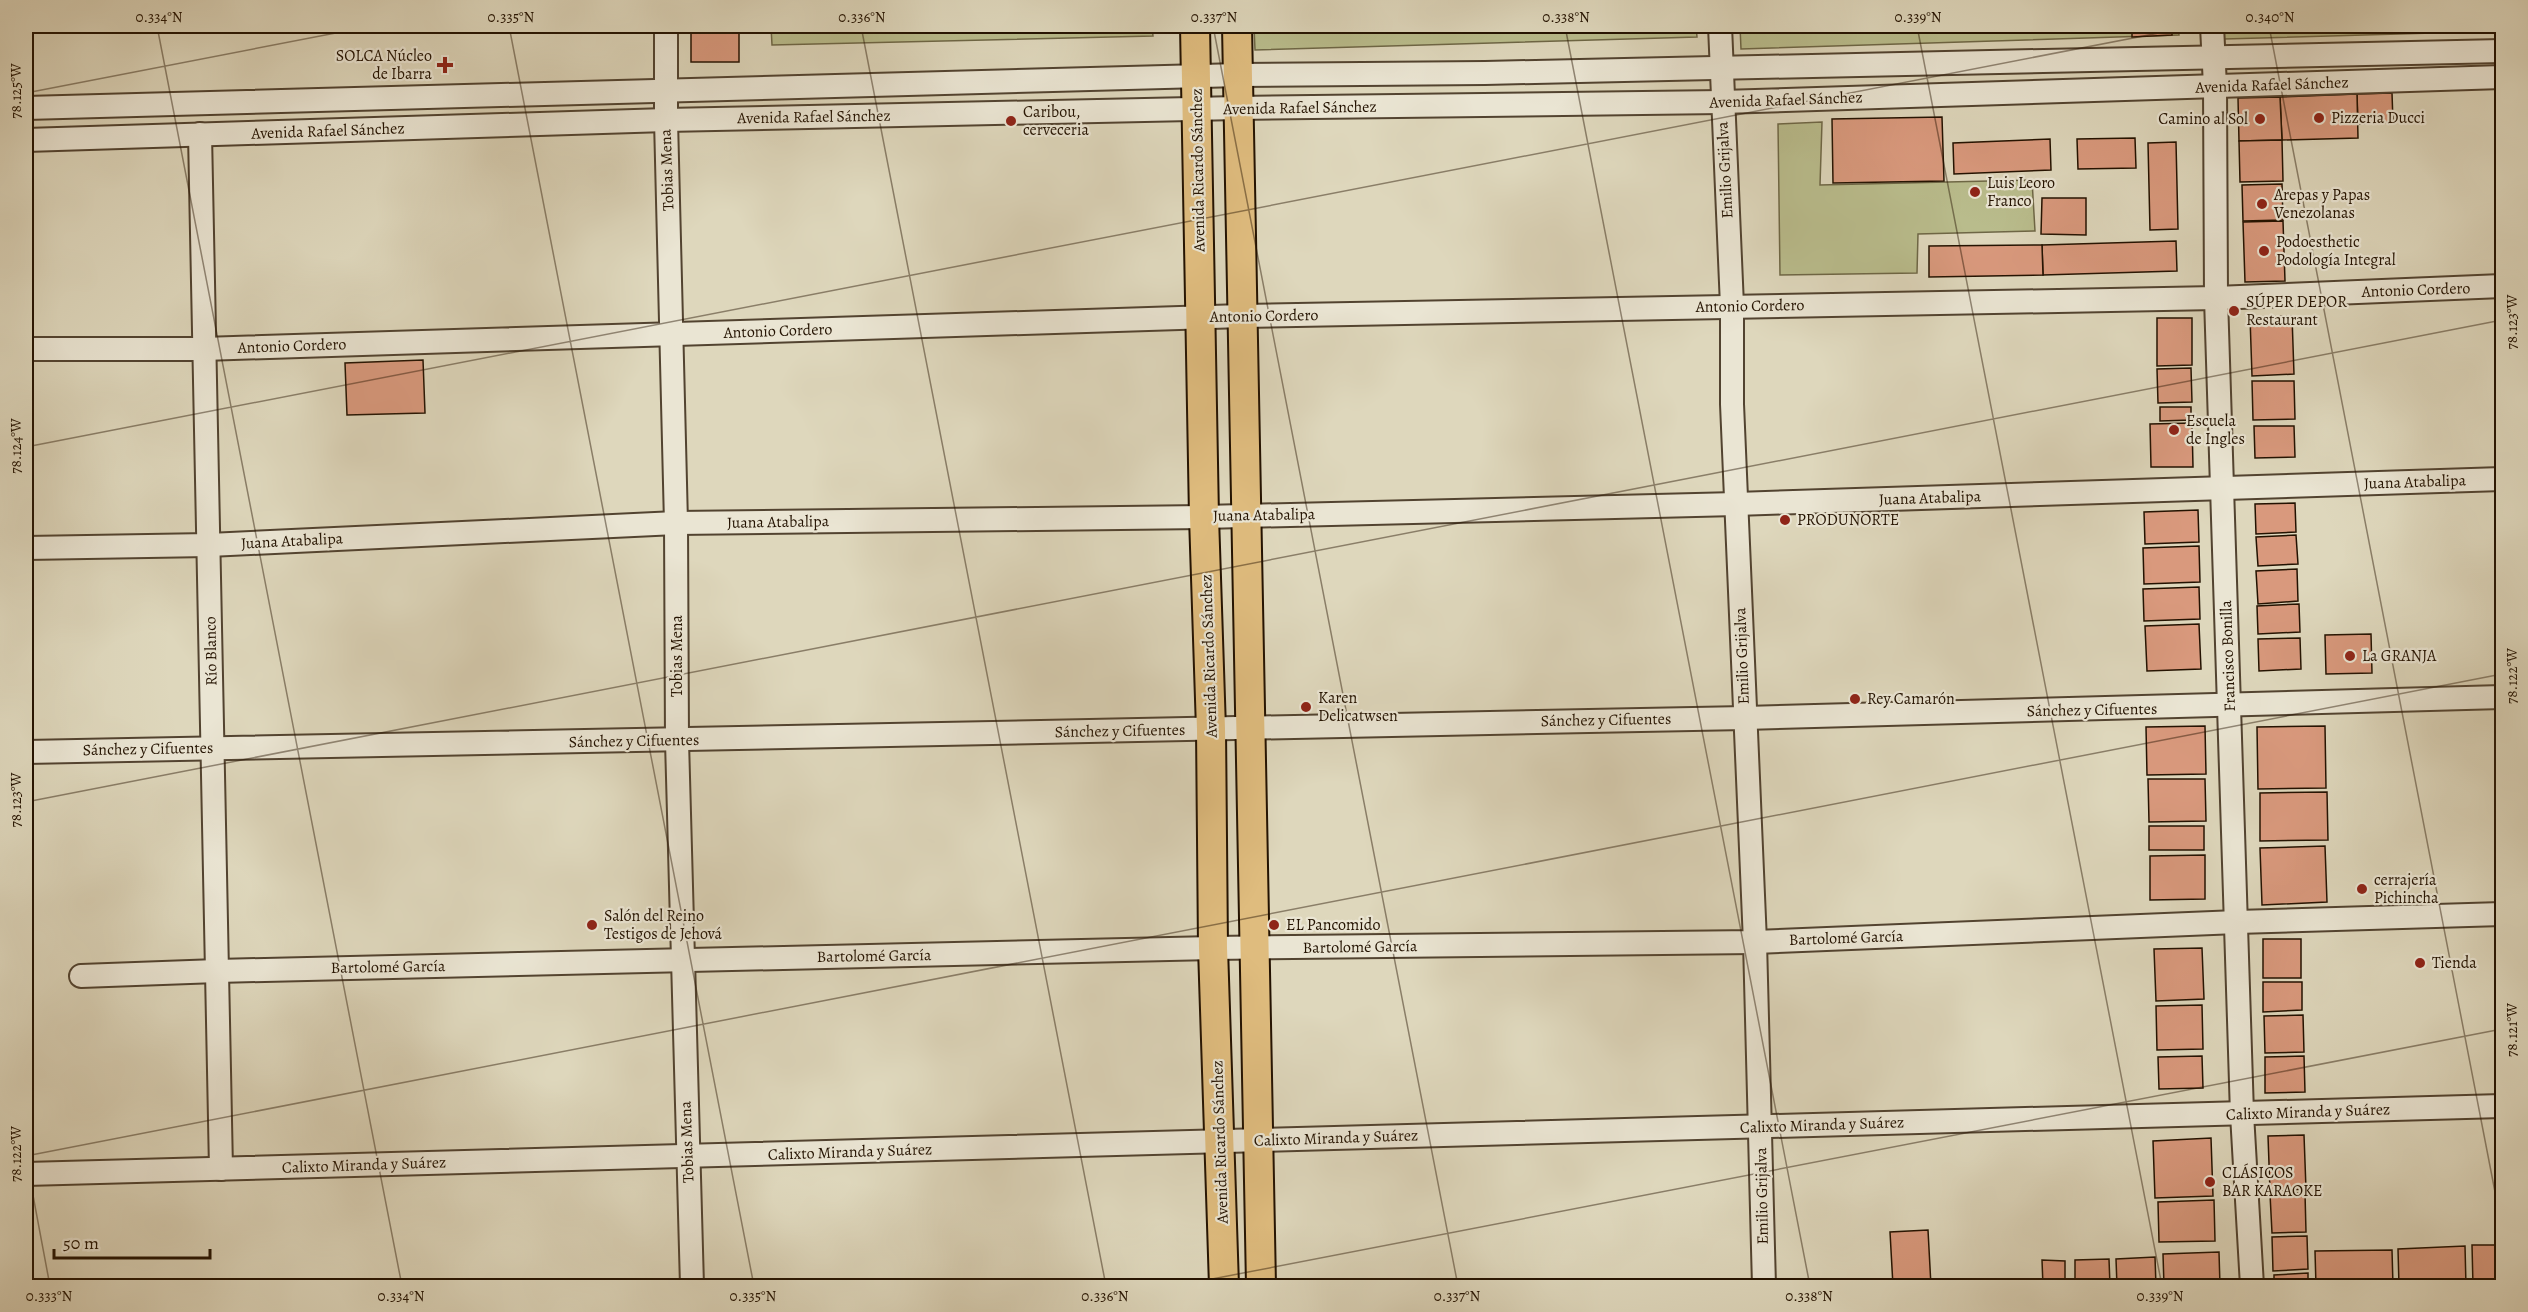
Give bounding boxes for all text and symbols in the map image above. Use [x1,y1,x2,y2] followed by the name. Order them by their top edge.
[135,7,183,27] text: 0.334°N
[488,7,535,27] text: 0.335°N
[838,7,886,27] text: 0.336°N
[1191,7,1238,27] text: 0.337°N
[1542,7,1590,27] text: 0.338°N
[1894,7,1942,27] text: 0.339°N
[2246,7,2295,27] text: 0.340°N
[336,45,433,85] place label: SOLCA Núcleo de Ibarra
[436,56,454,74] marker: SOLCA Núcleo de Ibarra
[6,63,26,119] text: 78.125°W
[2194,71,2349,99] street label: Avenida Rafael Sánchez
[1708,86,1863,114] street label: Avenida Rafael Sánchez
[1186,88,1210,253] street label: Avenida Ricardo Sánchez
[1222,96,1377,120] street label: Avenida Rafael Sánchez
[1023,101,1089,141] place label: Caribou, cerveceria
[736,105,891,129] street label: Avenida Rafael Sánchez
[2331,107,2425,129] place label: Pizzeria Ducci
[2158,108,2248,130] place label: Camino al Sol
[2312,111,2326,125] marker: Pizzeria Ducci
[2253,112,2267,126] marker: Camino al Sol
[1004,114,1018,128] marker: Caribou, cerveceria
[250,117,405,145] street label: Avenida Rafael Sánchez
[1711,120,1739,219] street label: Emilio Grijalva
[655,128,679,211] street label: Tobias Mena
[1987,172,2055,212] place label: Luis Leoro Franco
[2273,184,2370,224] place label: Arepas y Papas Venezolanas
[1968,185,1982,199] marker: Luis Leoro Franco
[2255,197,2269,211] marker: Arepas y Papas Venezolanas
[2276,231,2396,271] place label: Podoesthetic Podología Integral
[2257,244,2271,258] marker: Podoesthetic Podología Integral
[2360,277,2471,303] street label: Antonio Cordero
[2246,291,2347,331] place label: SÚPER DEPOR Restaurant
[1694,294,1805,318] street label: Antonio Cordero
[2502,294,2522,350] text: 78.123°W
[1208,304,1319,328] street label: Antonio Cordero
[2227,304,2241,318] marker: SÚPER DEPOR Restaurant
[722,318,833,344] street label: Antonio Cordero
[236,333,347,359] street label: Antonio Cordero
[2186,410,2245,450] place label: Escuela de Ingles
[6,418,26,474] text: 78.124°W
[2167,423,2181,437] marker: Escuela de Ingles
[2364,469,2467,495] street label: Juana Atabalipa
[1879,485,1982,511] street label: Juana Atabalipa
[1213,503,1316,527] street label: Juana Atabalipa
[1797,509,1899,531] place label: PRODUNORTE
[727,510,830,534] street label: Juana Atabalipa
[1778,513,1792,527] marker: PRODUNORTE
[240,527,344,555] street label: Juana Atabalipa
[1195,574,1223,739] street label: Avenida Ricardo Sánchez
[2215,599,2241,712] street label: Francisco Bonilla
[1729,607,1755,705] street label: Emilio Grijalva
[666,614,688,697] street label: Tobias Mena
[199,616,223,686] street label: Río Blanco
[2362,645,2437,667] place label: La GRANJA
[2502,648,2522,704] text: 78.122°W
[2343,649,2357,663] marker: La GRANJA
[1318,687,1398,727] place label: Karen Delicatwsen
[1867,688,1955,710] place label: Rey Camarón
[1848,692,1862,706] marker: Rey Camarón
[2026,698,2158,722] street label: Sánchez y Cifuentes
[1299,700,1313,714] marker: Karen Delicatwsen
[1540,708,1672,732] street label: Sánchez y Cifuentes
[1054,719,1186,743] street label: Sánchez y Cifuentes
[568,729,700,753] street label: Sánchez y Cifuentes
[82,737,214,761] street label: Sánchez y Cifuentes
[6,772,26,828] text: 78.123°W
[2374,869,2439,909] place label: cerrajería Pichincha
[2355,882,2369,896] marker: cerrajería Pichincha
[604,905,723,945] place label: Salón del Reino Testigos de Jehová
[1286,914,1380,936] place label: EL Pancomido
[585,918,599,932] marker: Salón del Reino Testigos de Jehová
[1267,918,1281,932] marker: EL Pancomido
[1788,925,1904,951] street label: Bartolomé García
[1303,935,1418,959] street label: Bartolomé García
[817,944,932,968] street label: Bartolomé García
[2432,952,2477,974] place label: Tienda
[331,955,446,979] street label: Bartolomé García
[2413,956,2427,970] marker: Tienda
[2502,1003,2522,1057] text: 78.121°W
[1206,1060,1234,1225] street label: Avenida Ricardo Sánchez
[2225,1098,2391,1126] street label: Calixto Miranda y Suárez
[675,1100,699,1183] street label: Tobias Mena
[1739,1111,1905,1139] street label: Calixto Miranda y Suárez
[1253,1124,1419,1152] street label: Calixto Miranda y Suárez
[6,1126,26,1182] text: 78.122°W
[767,1138,933,1166] street label: Calixto Miranda y Suárez
[1750,1147,1774,1245] street label: Emilio Grijalva
[281,1151,447,1179] street label: Calixto Miranda y Suárez
[2222,1162,2323,1202] place label: CLÁSICOS BAR KARAOKE
[2203,1175,2217,1189] marker: CLÁSICOS BAR KARAOKE
[54,1222,210,1260] scale bar
[63,1231,99,1255] text: 50 m
[26,1286,73,1306] text: 0.333°N
[377,1286,425,1306] text: 0.334°N
[730,1286,777,1306] text: 0.335°N
[1081,1286,1129,1306] text: 0.336°N
[1434,1286,1481,1306] text: 0.337°N
[1785,1286,1833,1306] text: 0.338°N
[2136,1286,2184,1306] text: 0.339°N

